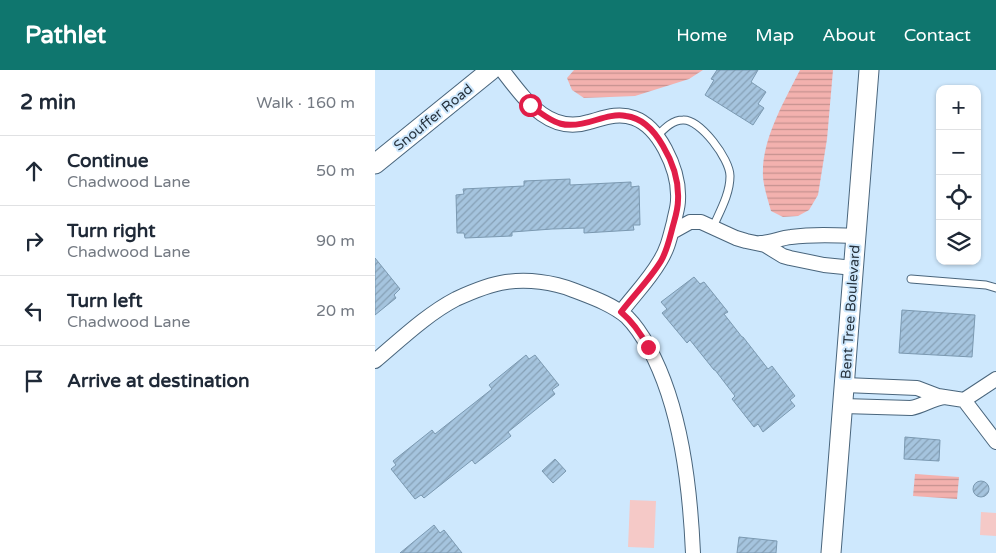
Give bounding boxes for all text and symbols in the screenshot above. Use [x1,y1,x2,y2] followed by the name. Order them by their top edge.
[25,21,106,50] text: Pathlet
[676,24,727,46] text: Home
[755,24,794,46] text: Map
[822,24,876,46] text: About
[904,24,971,46] text: Contact
[390,80,476,154] street label: Snouffer Road
[936,85,981,265] map controls
[936,85,981,130] button: +
[20,90,76,115] text: 2 min
[256,93,355,113] text: Walk · 160 m
[519,94,542,117] route start
[936,130,981,175] button: −
[67,150,149,172] text: Continue
[20,157,48,185] icon: ahead
[316,161,355,181] text: 50 m
[67,172,190,192] text: Chadwood Lane
[936,175,981,220] button: locate
[67,220,155,242] text: Turn right
[936,220,981,265] button: layers
[20,227,48,255] icon: right
[316,231,355,251] text: 90 m
[67,242,190,262] text: Chadwood Lane
[837,244,864,380] street label: Bent Tree Boulevard
[67,290,143,312] text: Turn left
[20,297,48,325] icon: left
[316,301,355,321] text: 20 m
[67,312,190,332] text: Chadwood Lane
[637,336,660,359] route end
[20,367,48,395] icon: arrive
[67,370,250,392] text: Arrive at destination

